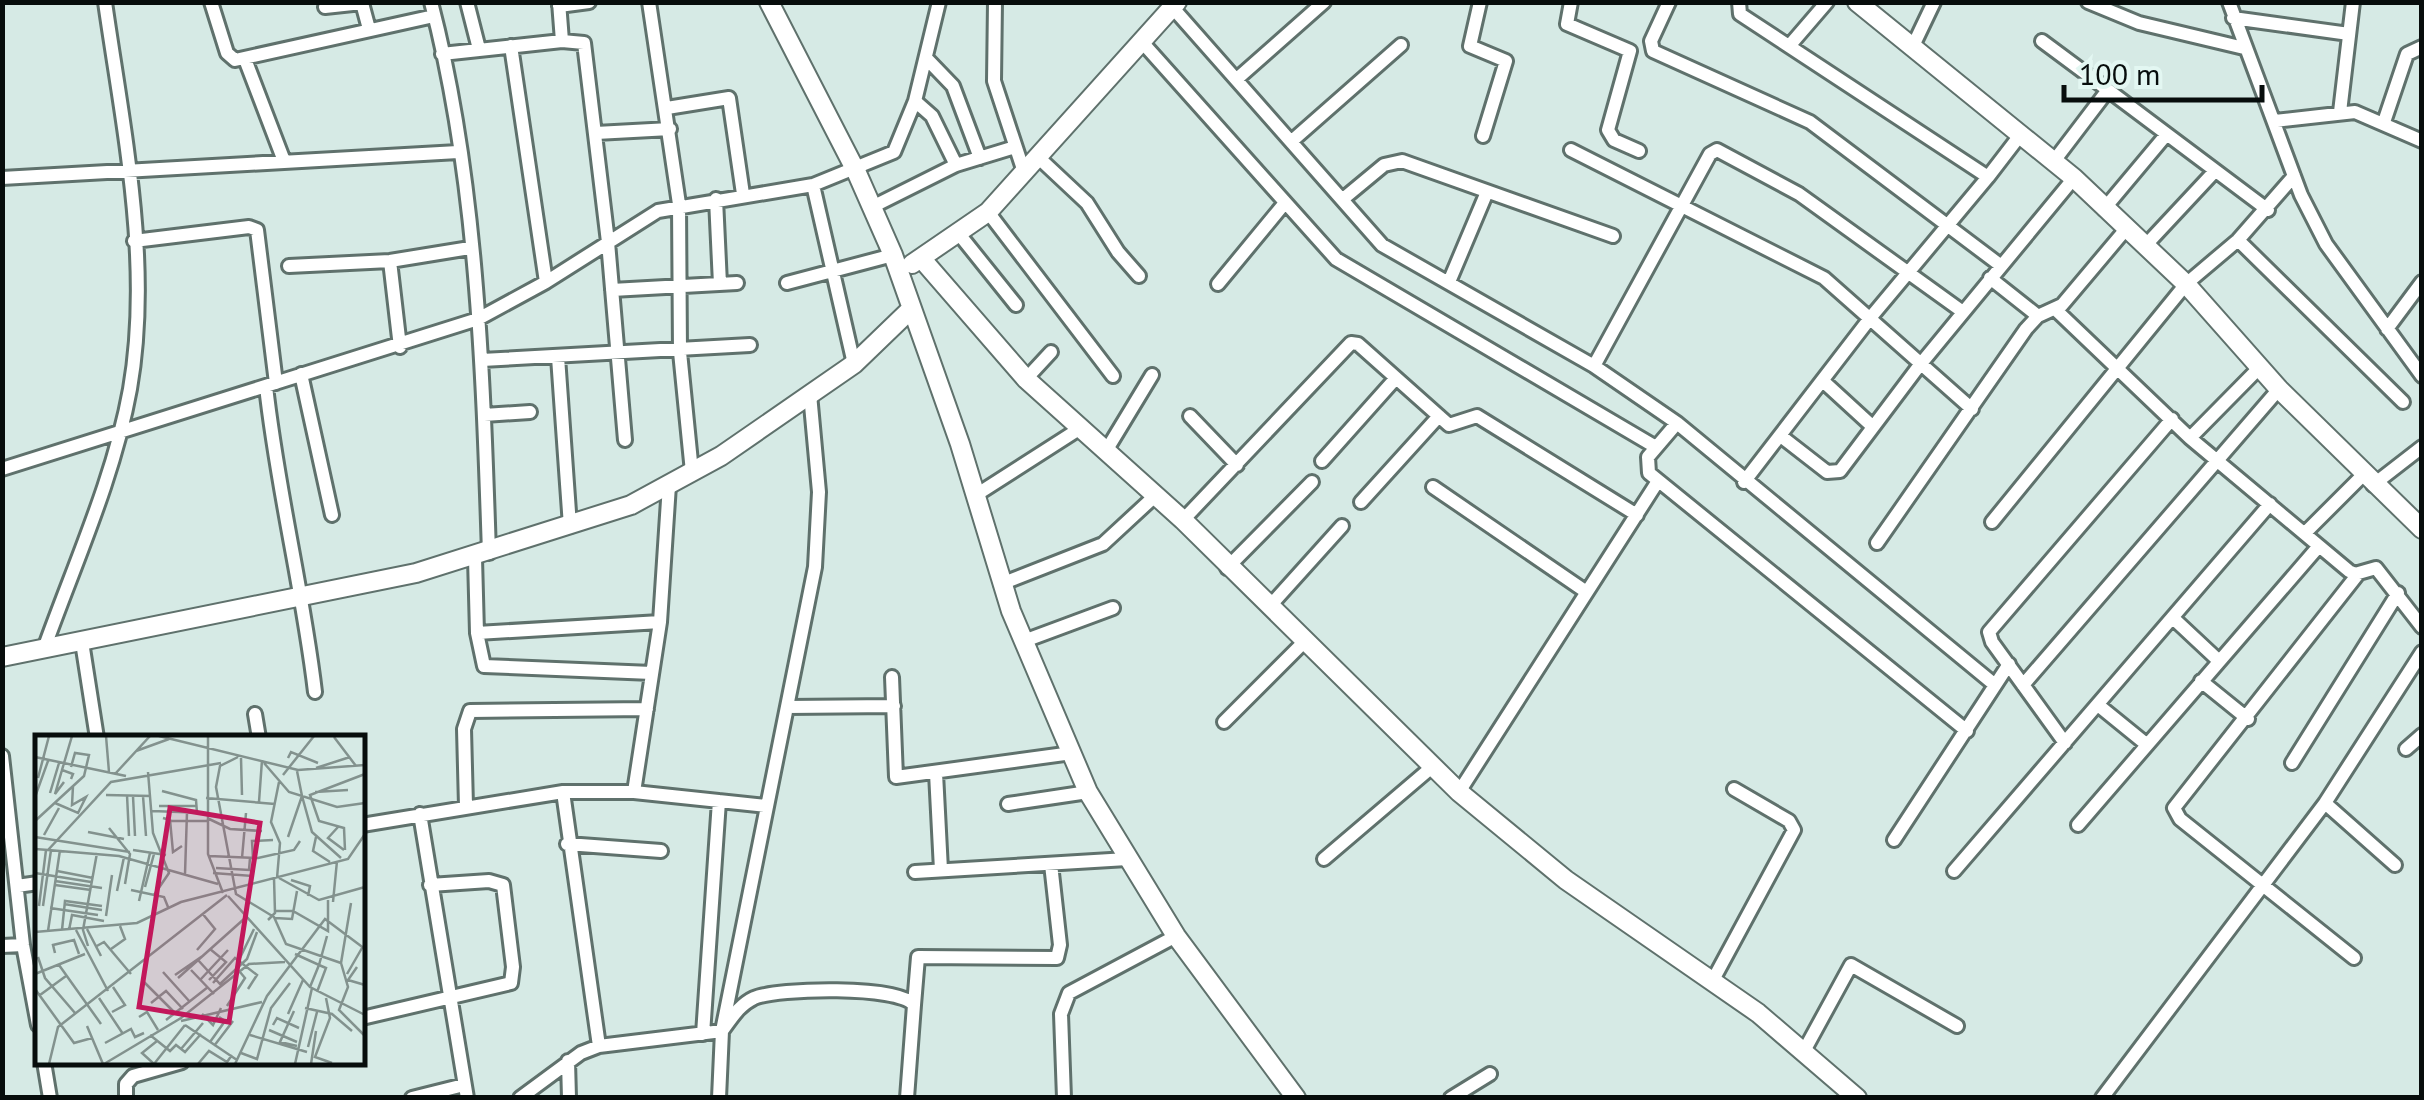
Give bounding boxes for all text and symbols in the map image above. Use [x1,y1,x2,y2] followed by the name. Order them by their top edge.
[2064,40,2262,102] scale bar
[2079,54,2160,93] text: 100 m
[35,735,365,1065] inset map

